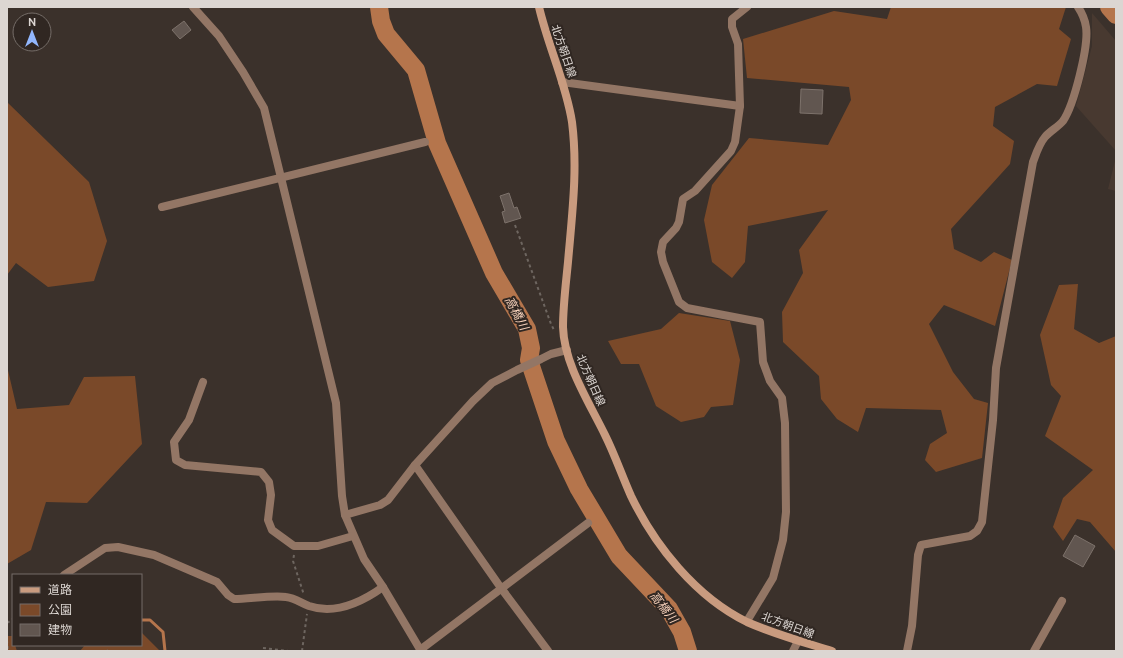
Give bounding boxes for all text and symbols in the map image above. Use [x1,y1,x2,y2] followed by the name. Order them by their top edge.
[12,12,52,52] north arrow
[28,16,36,28] text: N
[549,23,579,79] street label: 北方朝日線
[503,294,532,334] water label: 高橋川
[574,352,608,408] street label: 北方朝日線
[12,574,142,646] legend
[48,583,72,596] text: 道路
[648,589,681,627] water label: 高橋川
[48,603,72,616] text: 公園
[760,610,816,640] street label: 北方朝日線
[48,623,72,636] text: 建物

